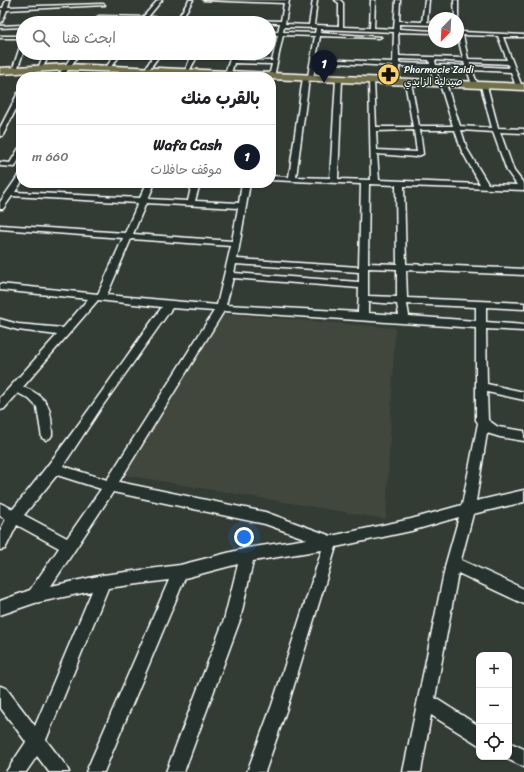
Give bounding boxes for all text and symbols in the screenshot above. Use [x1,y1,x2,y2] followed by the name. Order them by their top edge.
[428,12,464,48] north arrow
[16,16,276,60] search box
[62,25,116,51] text: ابحث هنا
[30,27,52,49] icon: search
[311,50,337,83] pin: 1
[404,61,475,91] place label: Pharmacie Zaidi صيدلية الزايدي
[375,62,401,88] pharmacy icon: Pharmacie Zaidi صيدلية الزايدي
[181,83,260,113] text: بالقرب منك
[153,132,222,158] text: Wafa Cash
[32,145,68,168] text: 660 m
[244,145,250,168] text: 1
[151,158,222,181] text: موقف حافلات
[234,527,254,547] your location
[476,652,512,760] map controls
[476,652,512,688] button: +
[476,688,512,724] button: −
[476,724,512,760] button: locate

